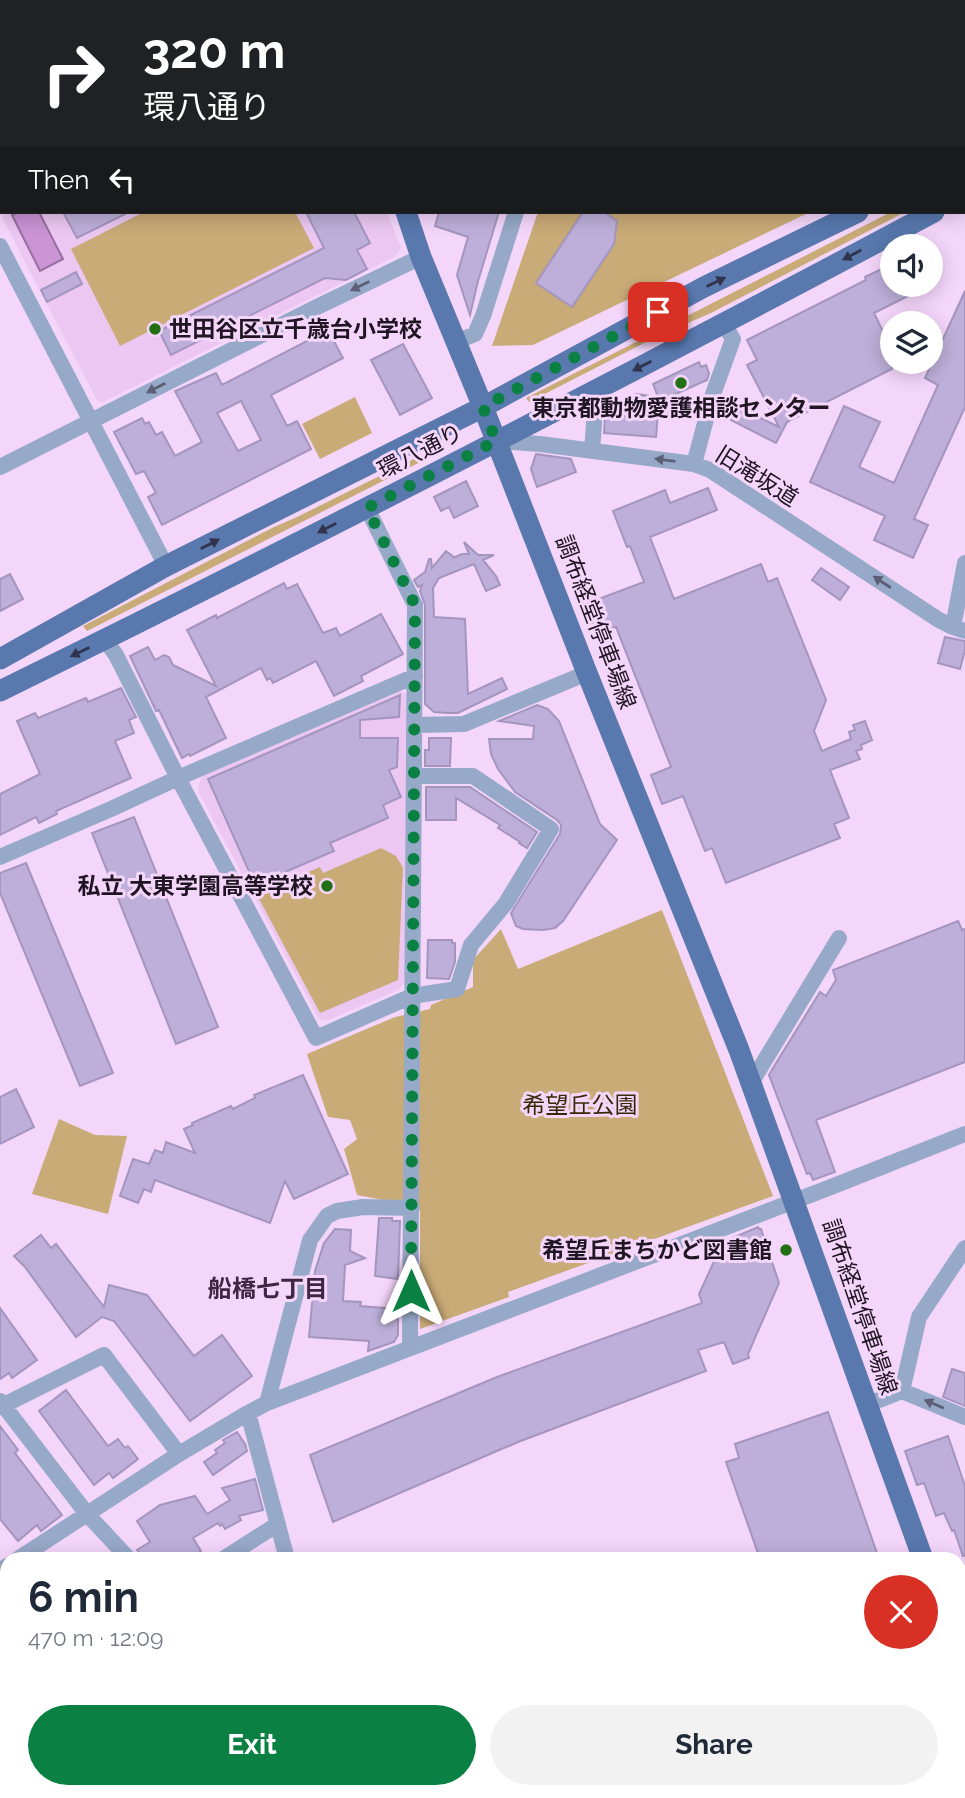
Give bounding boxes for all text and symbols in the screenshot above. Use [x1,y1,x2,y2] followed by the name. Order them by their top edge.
[143,22,285,79] text: 320 m
[28,28,119,119] icon: right
[143,88,271,125] text: 環八通り
[103,161,141,199] icon: left
[28,165,89,195] text: Then
[880,234,943,374] map controls
[880,234,943,297] button: sound
[842,250,862,261] one-way arrow
[706,276,726,287] one-way arrow
[350,281,370,292] one-way arrow
[628,282,688,342] pin
[639,293,677,331] icon: arrive
[880,311,943,374] button: layers
[169,315,422,342] place label: 世田谷区立千歳台小学校
[147,321,163,337] marker: 世田谷区立千歳台小学校
[632,360,652,372] one-way arrow
[673,375,689,391] marker: 東京都動物愛護相談センター
[146,382,166,394] one-way arrow
[532,394,831,421] place label: 東京都動物愛護相談センター
[373,418,467,483] street label: 環八通り
[711,440,803,511] street label: 旧滝坂道
[654,455,676,466] one-way arrow
[317,523,337,534] one-way arrow
[551,531,642,713] street label: 調布経堂停車場線
[200,538,220,549] one-way arrow
[872,576,892,589] one-way arrow
[70,647,90,658] one-way arrow
[77,872,313,899] place label: 私立 大東学園高等学校
[319,878,335,894] marker: 私立 大東学園高等学校
[523,1091,638,1118] park label: 希望丘公園
[818,1215,903,1398] street label: 調布経堂停車場線
[542,1236,772,1263] place label: 希望丘まちかど図書館
[778,1242,794,1258] marker: 希望丘まちかど図書館
[374,1254,448,1328] position arrow
[208,1274,328,1303] district label: 船橋七丁目
[923,1399,944,1410] one-way arrow
[28,1573,139,1622] text: 6 min
[864,1575,938,1649] button: close
[28,1624,164,1651] text: 470 m · 12:09
[28,1705,476,1785] button: Exit
[490,1705,938,1785] button: Share

